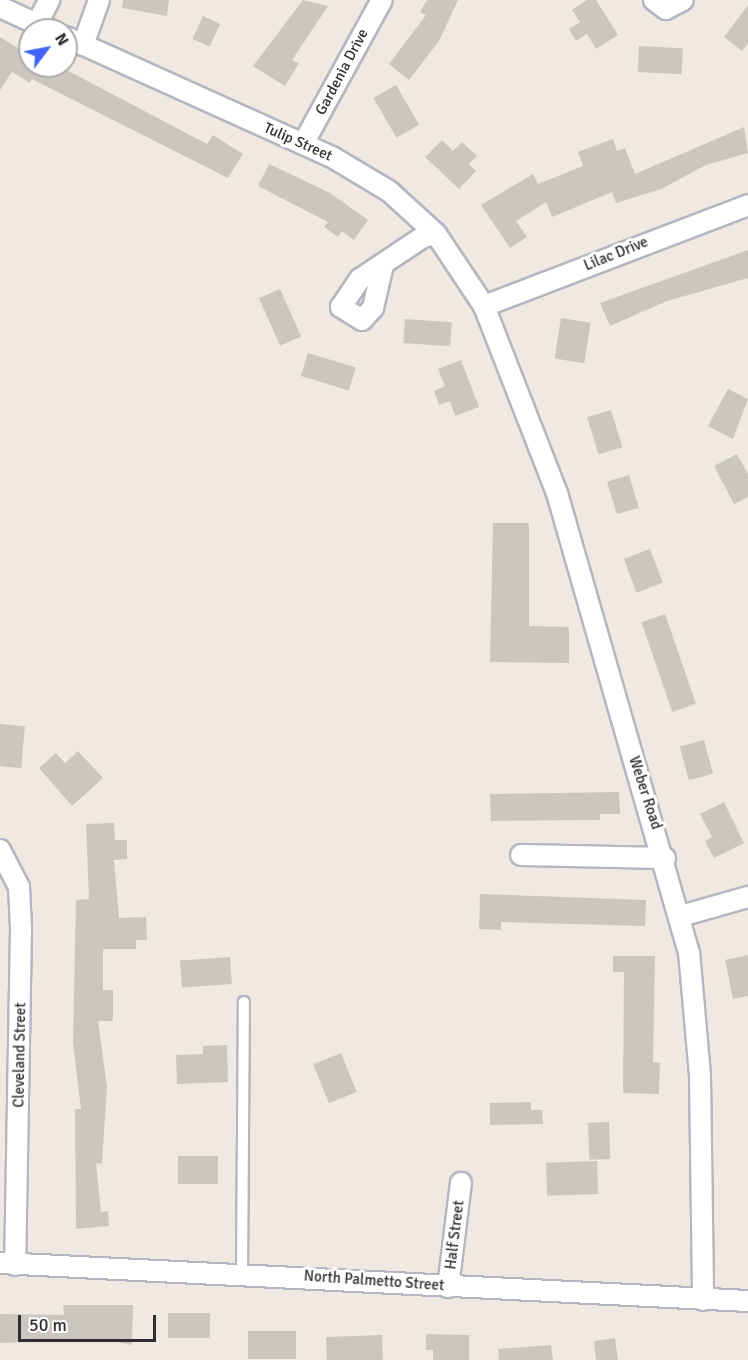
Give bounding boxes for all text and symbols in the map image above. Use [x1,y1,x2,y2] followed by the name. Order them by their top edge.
[18,18,78,78] north arrow
[312,26,372,118] street label: Gardenia Drive
[50,29,73,50] text: N
[261,119,335,165] street label: Tulip Street
[581,233,651,275] street label: Lilac Drive
[625,754,665,832] street label: Weber Road
[10,1002,30,1108] street label: Cleveland Street
[442,1199,468,1271] street label: Half Street
[303,1267,445,1295] street label: North Palmetto Street
[21,1303,159,1341] scale bar
[29,1314,67,1336] text: 50 m

